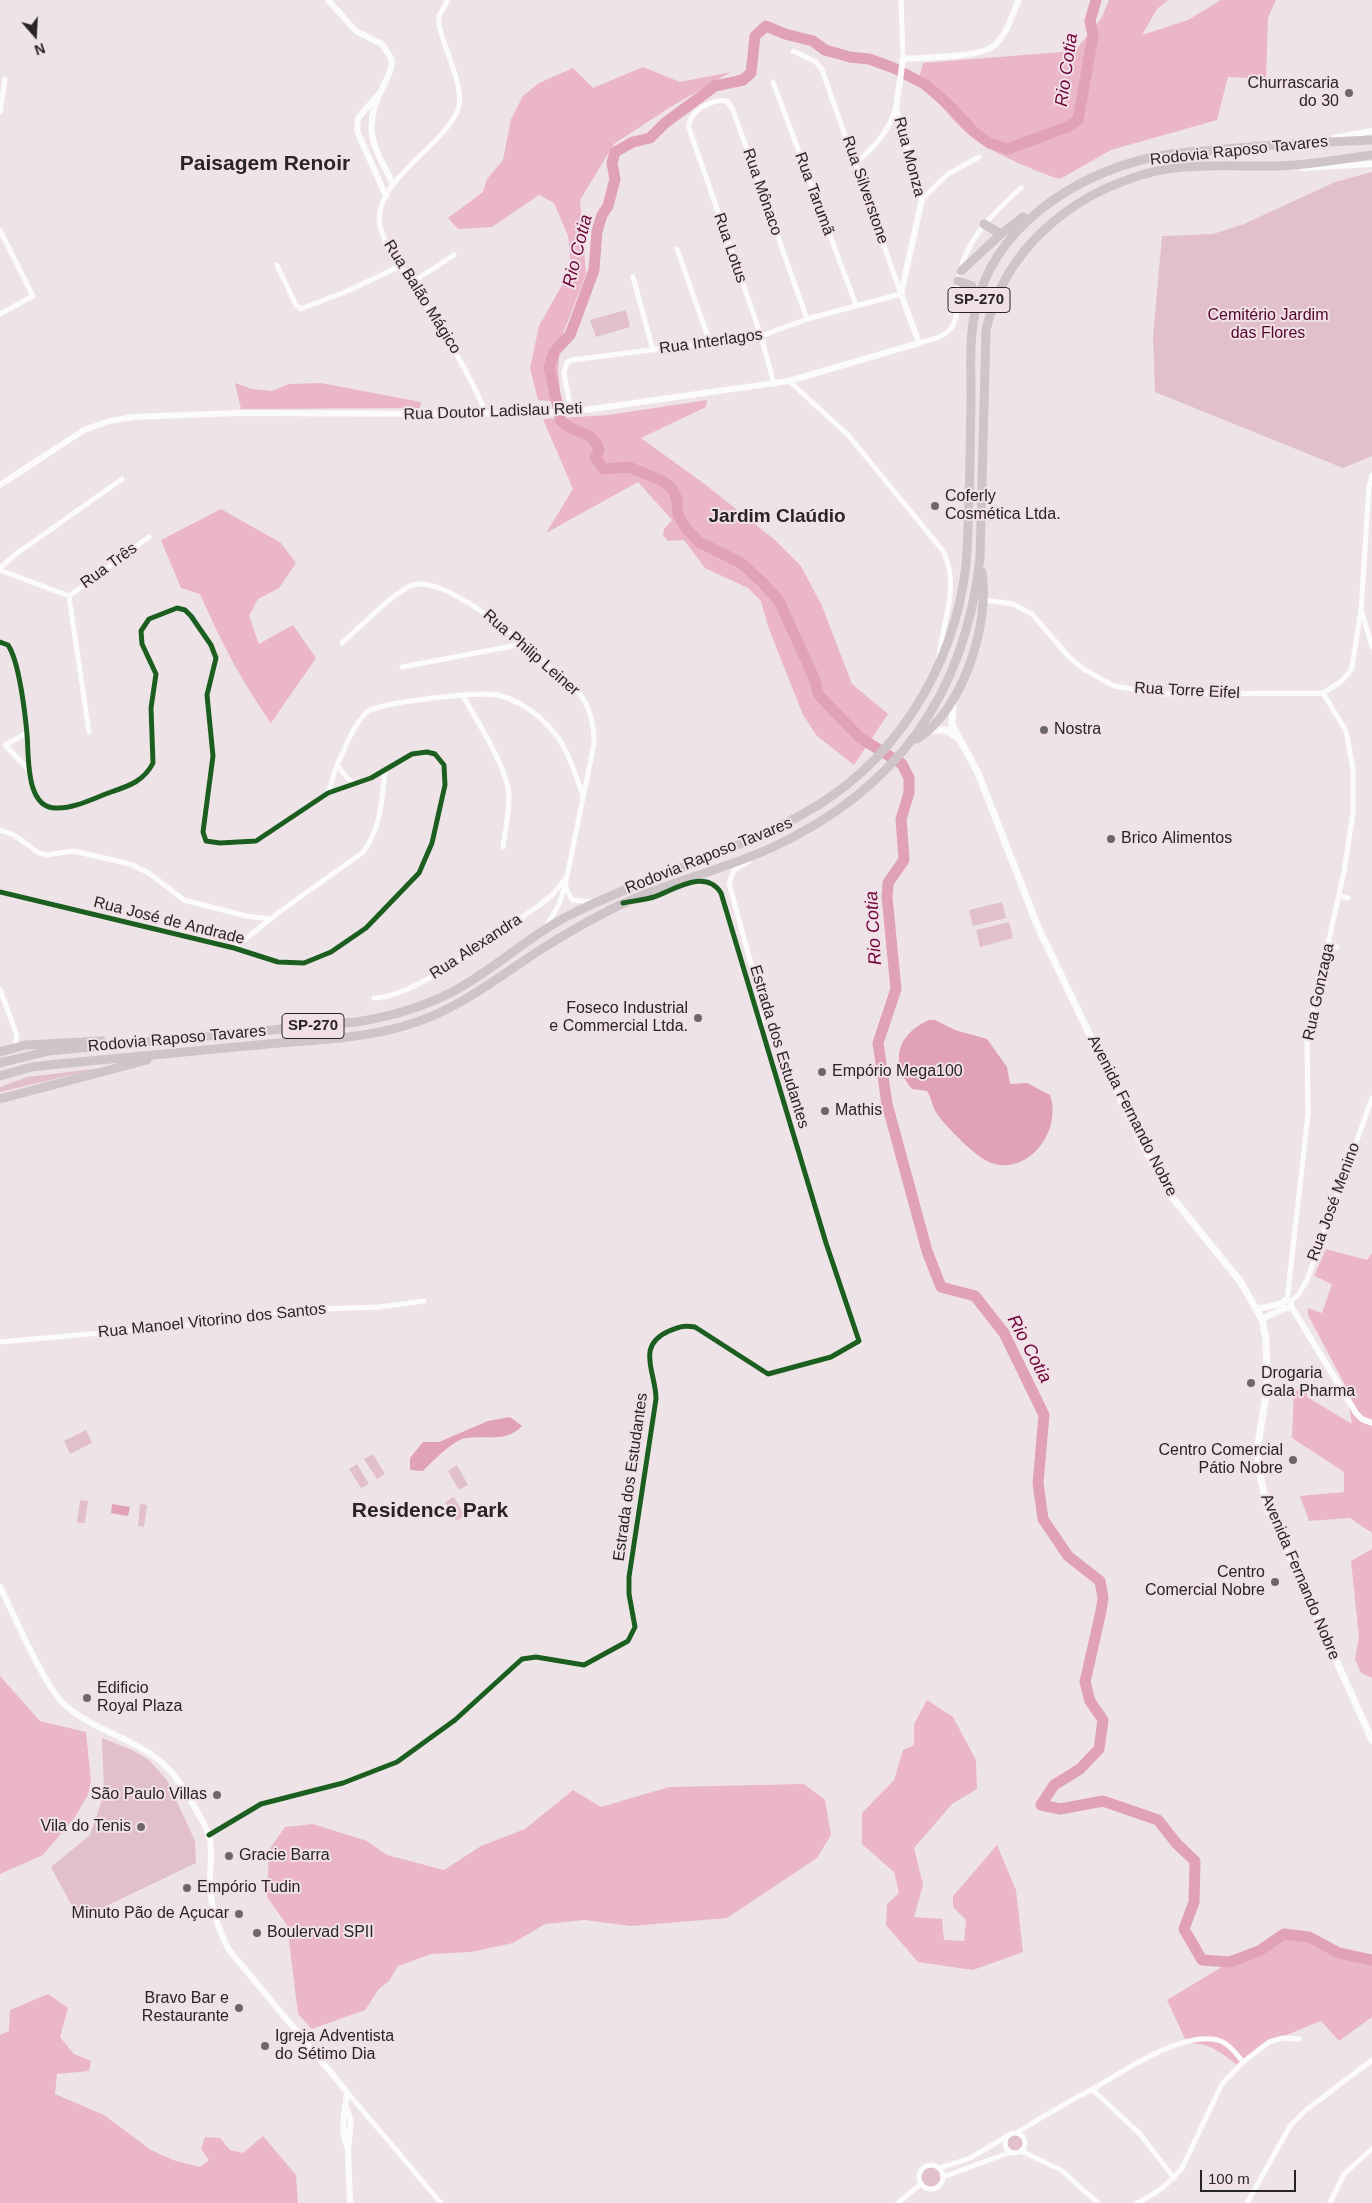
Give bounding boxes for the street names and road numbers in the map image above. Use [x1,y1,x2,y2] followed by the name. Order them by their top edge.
[889,115,929,199] street label: Rua Monza
[1149,132,1329,170] street label: Rodovia Raposo Tavares
[838,133,892,247] street label: Rua Silverstone
[738,146,786,238] street label: Rua Mônaco
[790,150,838,238] street label: Rua Tarumã
[709,210,751,286] street label: Rua Lotus
[379,236,465,358] street label: Rua Balão Mágico
[948,288,1010,312] road number: SP-270
[658,325,764,359] street label: Rua Interlagos
[403,399,583,425] street label: Rua Doutor Ladislau Reti
[77,539,141,593] street label: Rua Três
[479,606,583,700] street label: Rua Philip Leiner
[1134,679,1240,703] street label: Rua Torre Eifel
[623,814,795,898] street label: Rodovia Raposo Tavares
[92,893,246,949] street label: Rua José de Andrade
[426,910,526,984] street label: Rua Alexandra
[1299,942,1339,1042] street label: Rua Gonzaga
[745,963,813,1131] street label: Estrada dos Estudantes
[282,1014,344,1038] road number: SP-270
[87,1022,267,1056] street label: Rodovia Raposo Tavares
[1083,1032,1181,1200] street label: Avenida Fernando Nobre
[1304,1140,1364,1264] street label: Rua José Menino
[97,1299,327,1343] street label: Rua Manoel Vitorino dos Santos
[610,1392,652,1562] street label: Estrada dos Estudantes
[1256,1491,1344,1663] street label: Avenida Fernando Nobre

